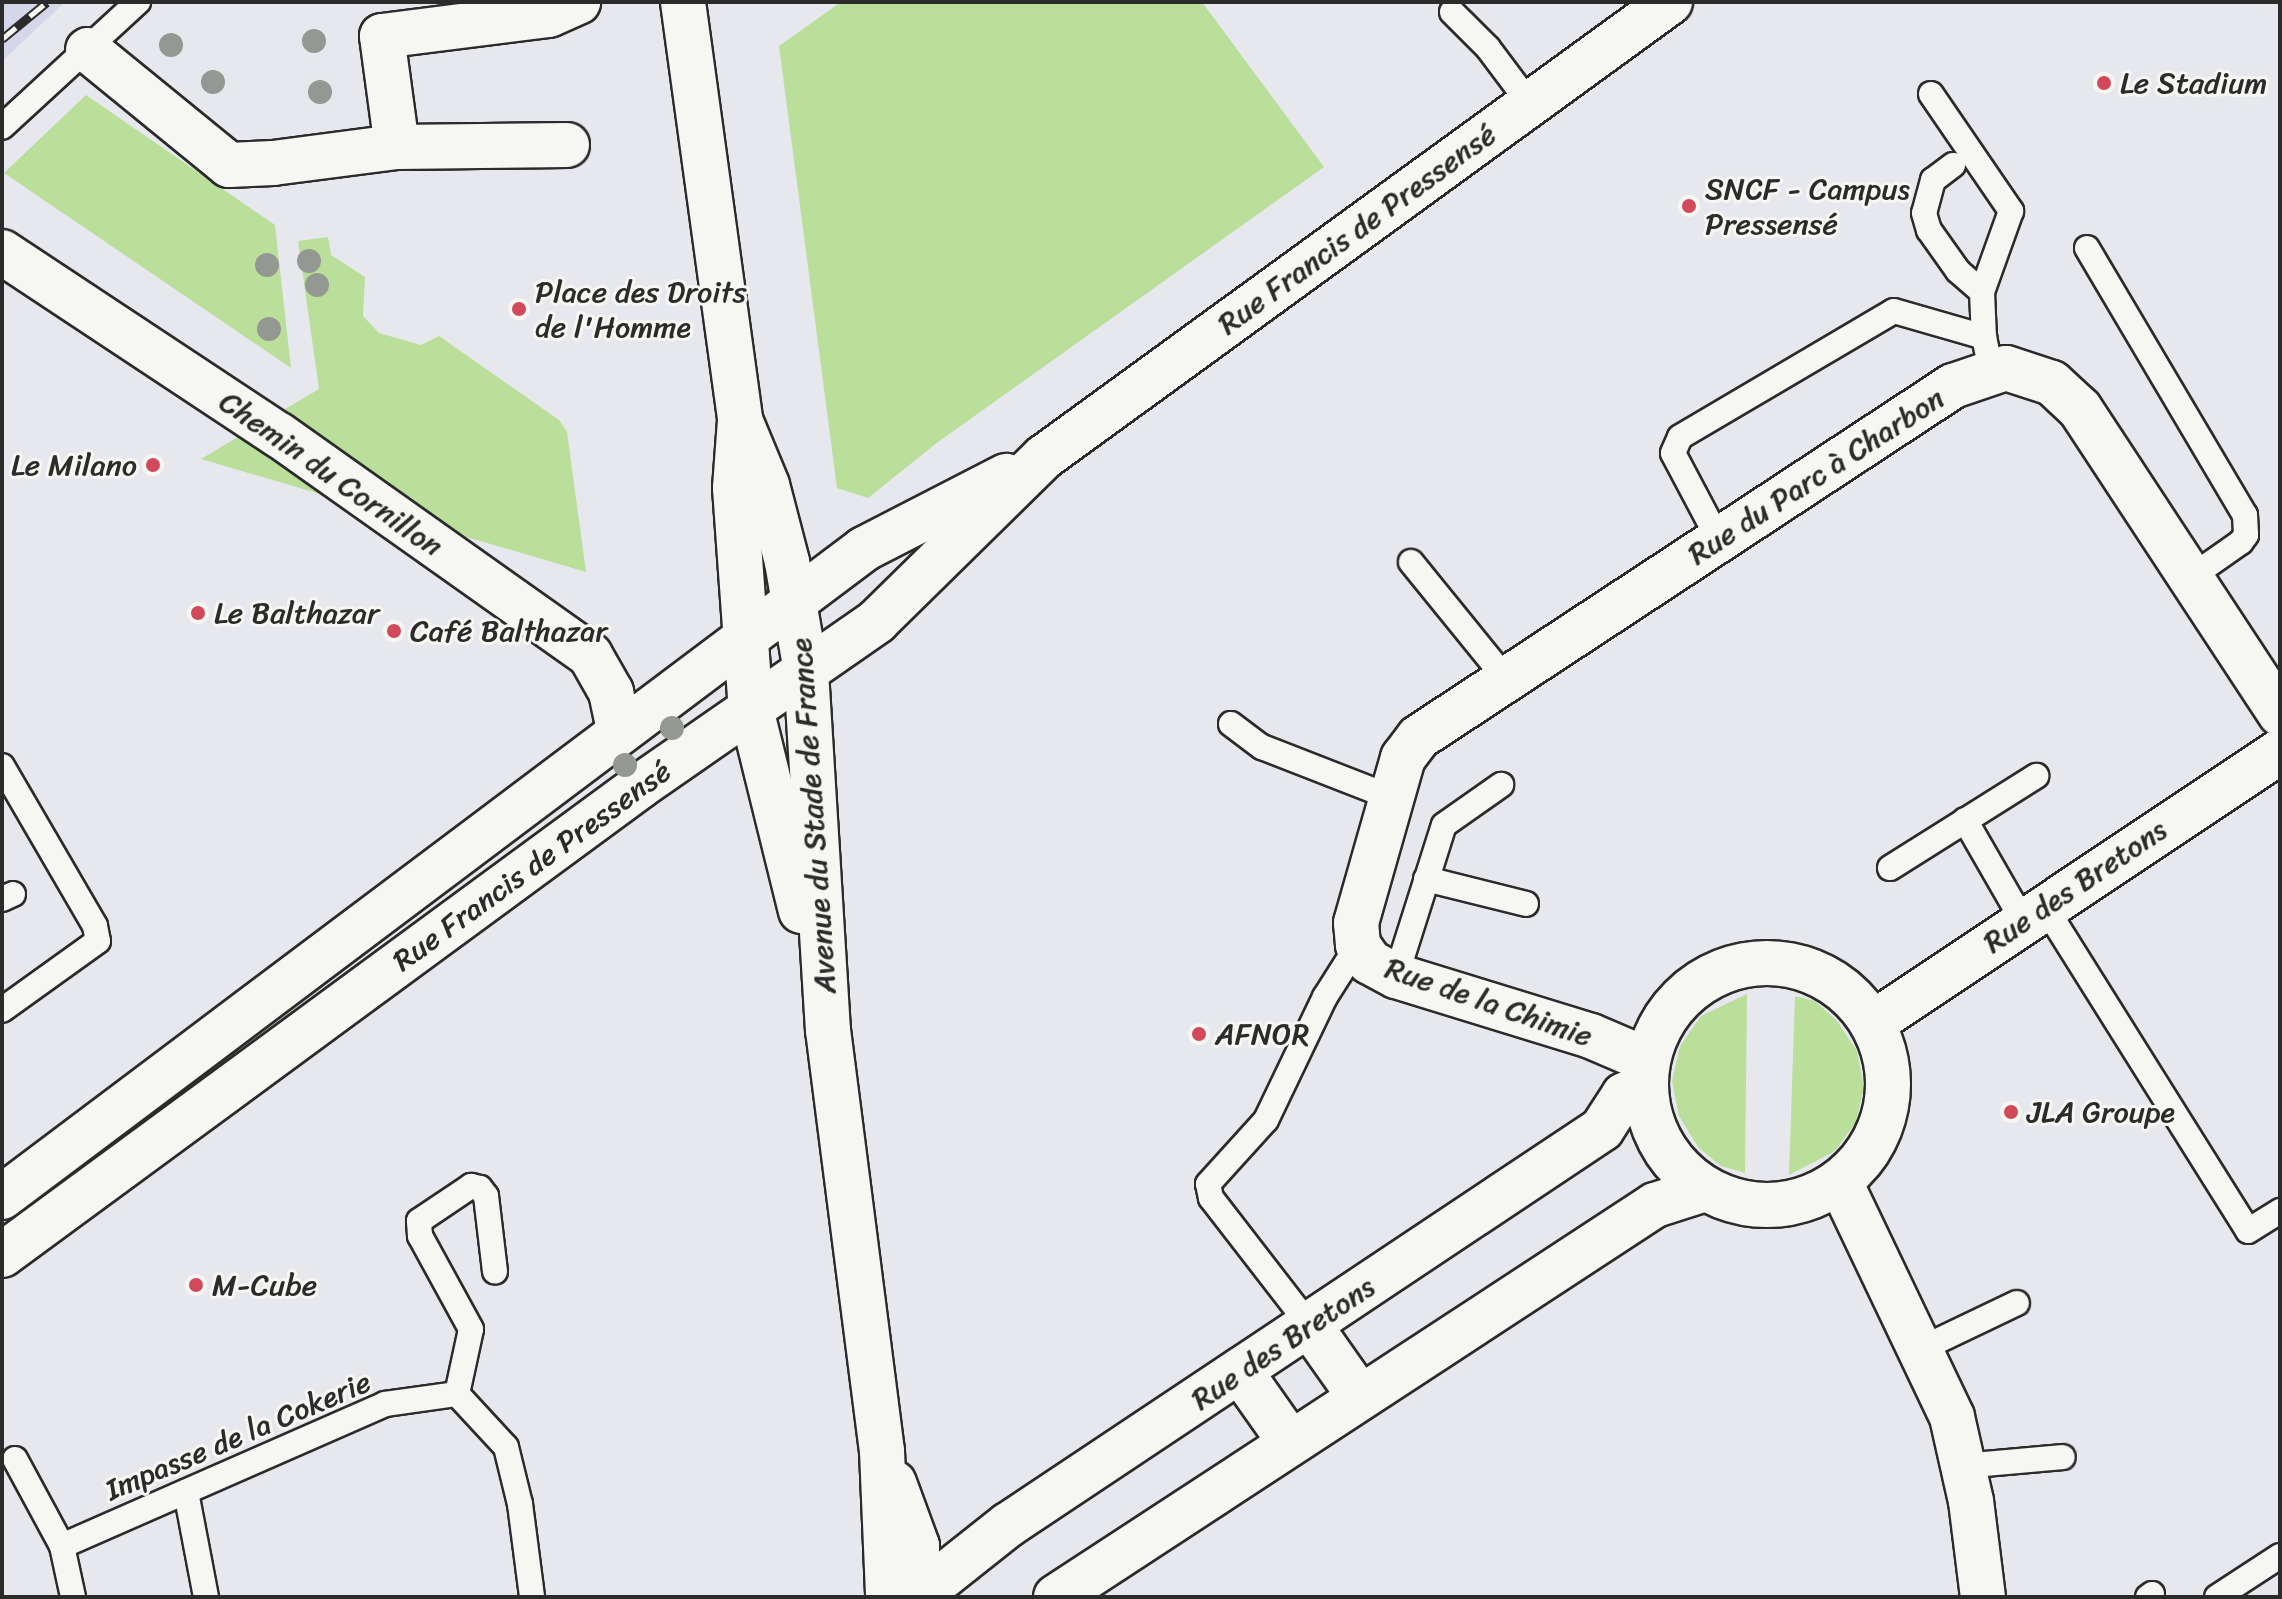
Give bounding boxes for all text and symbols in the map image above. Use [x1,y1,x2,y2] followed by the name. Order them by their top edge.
[2120,65,2267,101] place label: Le Stadium
[2095,74,2113,92] marker: Le Stadium
[1211,116,1503,342] street label: Rue Francis de Pressensé
[1705,171,1910,242] place label: SNCF - Campus Pressensé
[1680,197,1698,215] marker: SNCF - Campus Pressensé
[535,274,747,344] place label: Place des Droits de l'Homme
[510,300,528,318] marker: Place des Droits de l'Homme
[1681,380,1951,572] street label: Rue du Parc à Charbon
[213,384,449,564] street label: Chemin du Cornillon
[13,447,137,483] place label: Le Milano
[144,456,162,474] marker: Le Milano
[214,595,379,631] place label: Le Balthazar
[189,604,207,622] marker: Le Balthazar
[410,613,608,649] place label: Café Balthazar
[385,622,403,640] marker: Café Balthazar
[783,636,843,996] street label: Avenue du Stade de France
[386,753,678,979] street label: Rue Francis de Pressensé
[1976,811,2174,961] street label: Rue des Bretons
[1381,950,1597,1054] street label: Rue de la Chimie
[1215,1016,1309,1052] place label: AFNOR
[1190,1025,1208,1043] marker: AFNOR
[2027,1094,2175,1130] place label: JLA Groupe
[2002,1103,2020,1121] marker: JLA Groupe
[212,1267,317,1303] place label: M-Cube
[1184,1268,1382,1418] street label: Rue des Bretons
[187,1276,205,1294] marker: M-Cube
[99,1363,377,1509] street label: Impasse de la Cokerie

